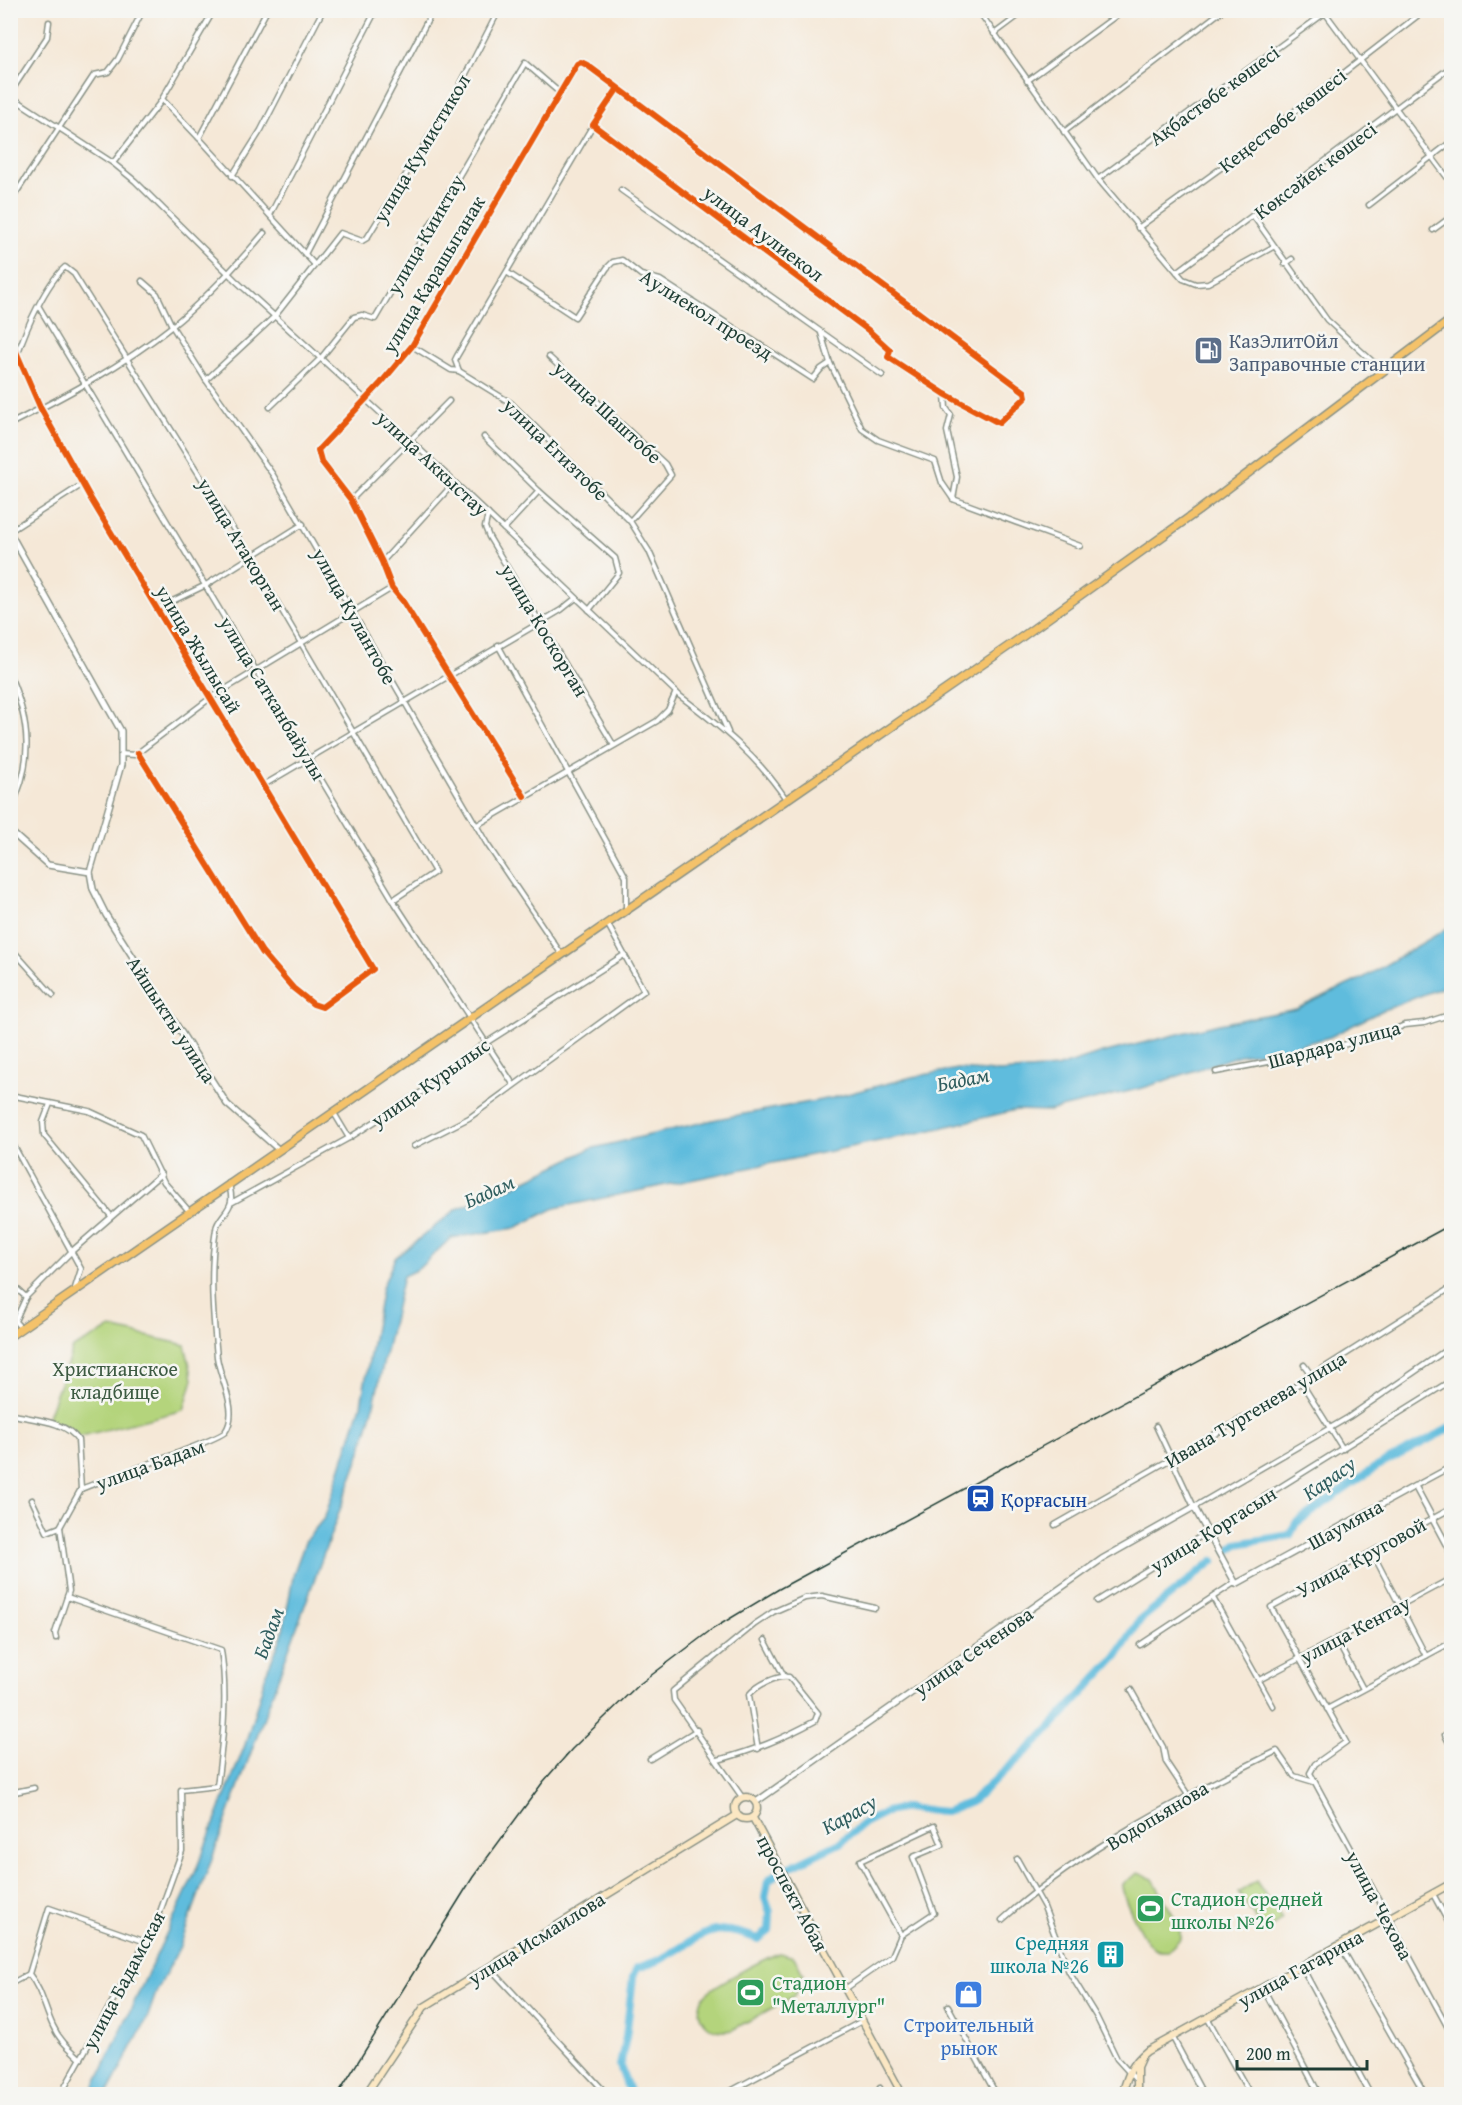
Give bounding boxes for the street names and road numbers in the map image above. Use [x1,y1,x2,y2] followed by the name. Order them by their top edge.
[1143,38,1286,152] street label: Ақбастөбе көшесі
[1212,61,1352,179] street label: Кеңестөбе көшесі
[364,68,477,229] street label: улица Кумистикол
[1248,114,1383,226] street label: Көксәйек көшесі
[378,169,471,300] street label: улица Кииктау
[697,177,830,288] street label: улица Аулиекол
[374,189,492,359] street label: улица Карашыганак
[635,261,779,367] street label: Аулиекол проезд
[546,353,669,470] street label: улица Шаштобе
[496,390,615,507] street label: улица Егизтобе
[370,403,495,523] street label: улица Аккыстау
[190,471,293,616] street label: улица Атакорган
[305,541,405,690] street label: улица Кулантобе
[493,557,596,702] street label: улица Коскорган
[149,578,249,719] street label: улица Жылысай
[212,610,334,786] street label: улица Сатканбайулы
[120,950,224,1088] street label: Айшыкты улица
[1264,1012,1404,1076] street label: Шардара улица
[364,1030,496,1134] street label: улица Курылыс
[1159,1343,1352,1475] street label: Ивана Тургенева улица
[91,1431,208,1497] street label: улица Бадам
[1143,1478,1282,1580] street label: улица Коргасын
[1302,1491,1388,1557] street label: Шаумяна
[1291,1509,1431,1605] street label: Улица Круговой
[1294,1588,1415,1671] street label: улица Кентау
[907,1599,1039,1704] street label: улица Сеченова
[1100,1773,1214,1857] street label: Водопьянова
[750,1830,836,1956] street label: проспект Абая
[1339,1844,1421,1965] street label: улица Чехова
[461,1884,611,1992] street label: улица Исмаилова
[74,1906,172,2055] street label: улица Бадамская
[1231,1921,1368,2015] street label: улица Гагарина

